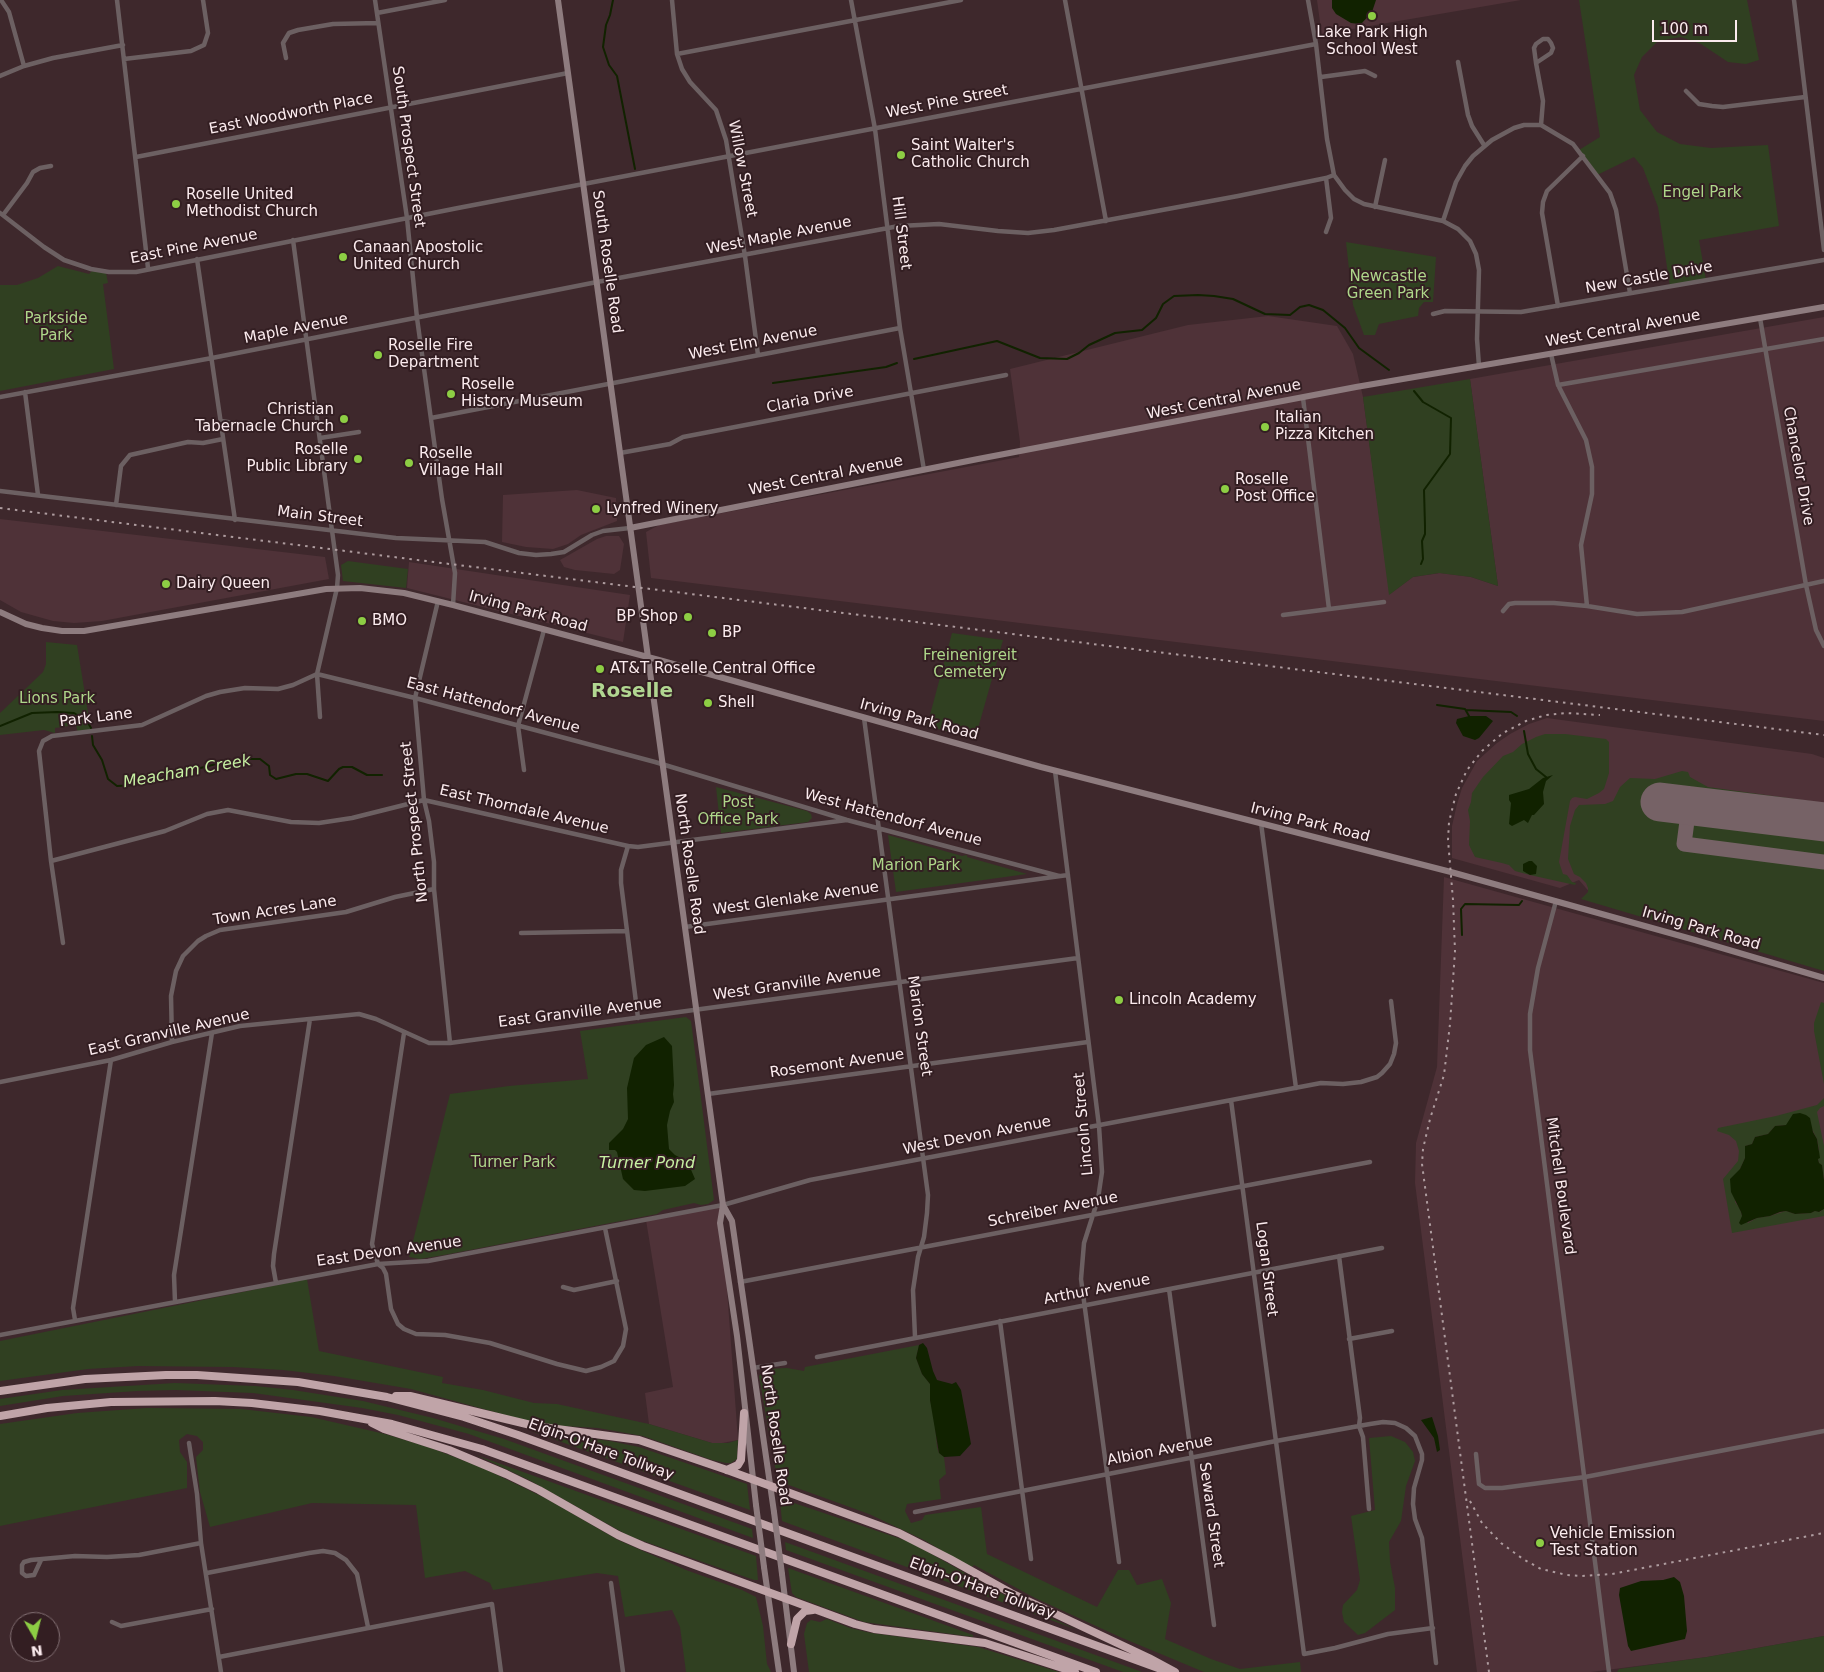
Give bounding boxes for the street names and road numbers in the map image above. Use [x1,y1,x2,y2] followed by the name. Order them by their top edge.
[388,65,428,229] street label: South Prospect Street
[885,81,1009,123] street label: West Pine Street
[208,89,374,139] street label: East Woodworth Place
[724,119,760,219] street label: Willow Street
[588,189,626,335] street label: South Roselle Road
[888,195,914,271] street label: Hill Street
[705,213,853,259] street label: West Maple Avenue
[129,226,259,268] street label: East Pine Avenue
[1584,258,1714,298] street label: New Castle Drive
[1544,307,1702,351] street label: West Central Avenue
[242,310,350,348] street label: Maple Avenue
[687,322,819,364] street label: West Elm Avenue
[1145,376,1303,424] street label: West Central Avenue
[765,383,855,417] street label: Claria Drive
[1779,405,1817,527] street label: Chancelor Drive
[747,452,905,500] street label: West Central Avenue
[276,503,364,531] street label: Main Street
[467,587,589,637] street label: Irving Park Road
[404,674,582,738] street label: East Hattendorf Avenue
[858,695,980,745] street label: Irving Park Road
[58,705,134,731] street label: Park Lane
[398,741,432,903] street label: North Prospect Street
[438,782,610,838] street label: East Thorndale Avenue
[802,786,984,850] street label: West Hattendorf Avenue
[670,792,708,936] street label: North Roselle Road
[1249,799,1371,847] street label: Irving Park Road
[712,878,880,920] street label: West Glenlake Avenue
[212,892,338,930] street label: Town Acres Lane
[1640,903,1762,955] street label: Irving Park Road
[712,963,882,1005] street label: West Granville Avenue
[903,974,935,1078] street label: Marion Street
[497,994,663,1032] street label: East Granville Avenue
[87,1006,251,1060] street label: East Granville Avenue
[769,1046,905,1082] street label: Rosemont Avenue
[1071,1072,1097,1176] street label: Lincoln Street
[901,1113,1053,1159] street label: West Devon Avenue
[1541,1116,1579,1256] street label: Mitchell Boulevard
[987,1189,1119,1231] street label: Schreiber Avenue
[1251,1220,1281,1318] street label: Logan Street
[315,1233,463,1271] street label: East Devon Avenue
[1042,1271,1152,1309] street label: Arthur Avenue
[756,1363,794,1507] street label: North Roselle Road
[526,1415,676,1485] street label: Elgin-O'Hare Tollway
[1106,1432,1214,1470] street label: Albion Avenue
[1195,1461,1227,1569] street label: Seward Street
[907,1554,1057,1624] street label: Elgin-O'Hare Tollway

